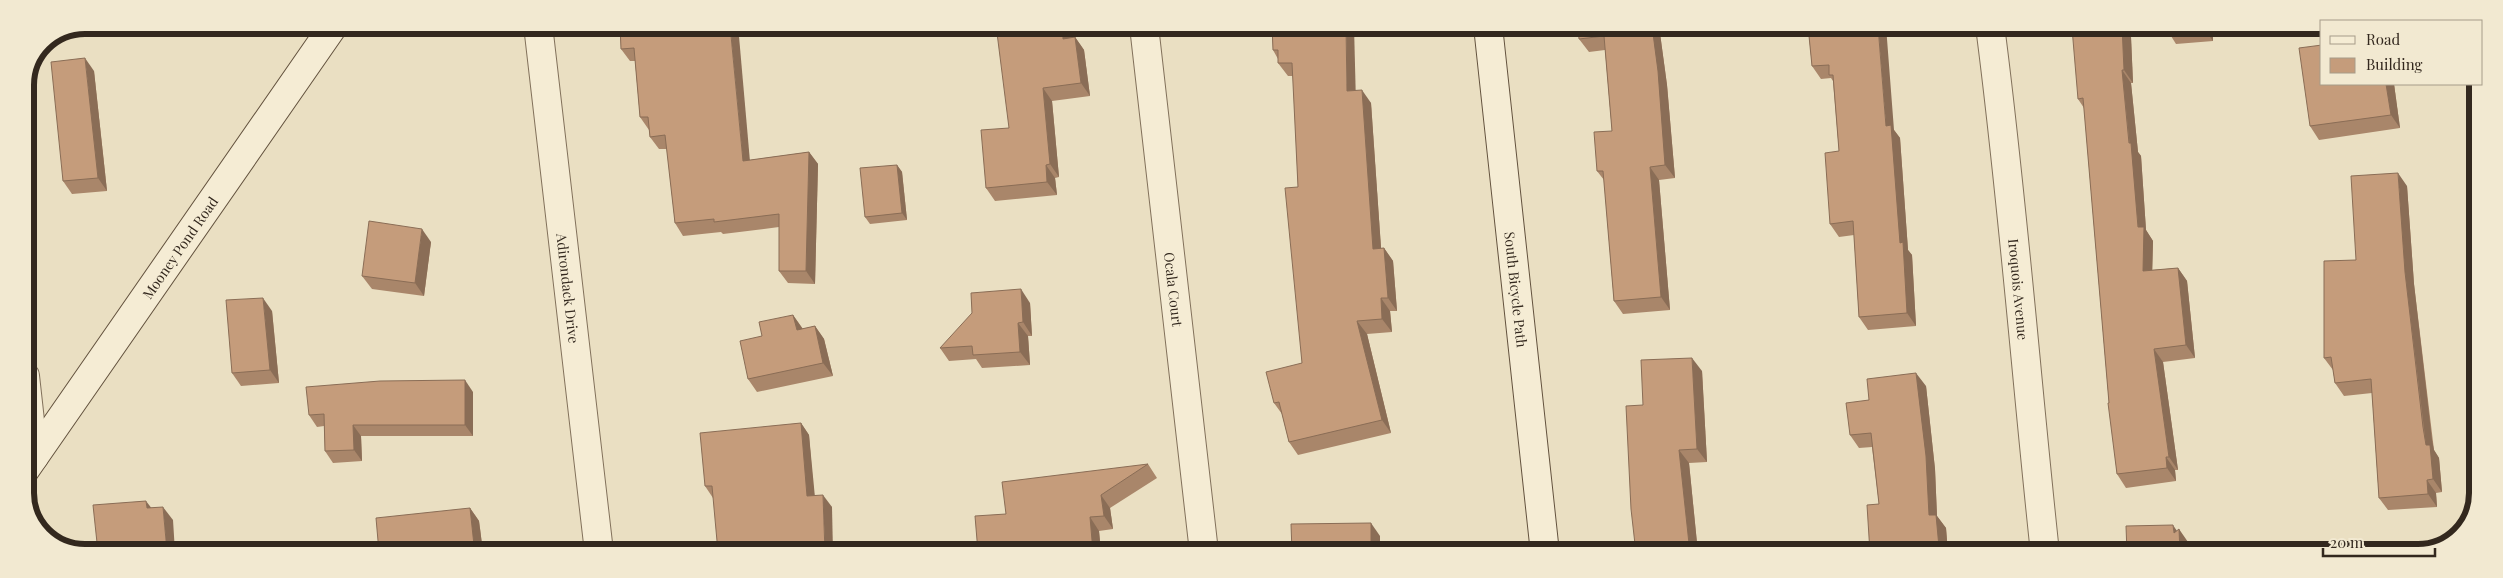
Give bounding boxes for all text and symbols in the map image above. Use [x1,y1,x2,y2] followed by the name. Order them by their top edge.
[2320,20,2483,85] legend
[2366,29,2400,49] text: Road
[2366,54,2423,74] text: Building
[137,193,222,302] street label: Mooney Pond Road
[553,231,584,344] street label: Adirondack Drive
[1501,231,1532,349] street label: South Bicycle Path
[2005,238,2033,341] street label: Iroquois Avenue
[1160,251,1188,329] street label: Ocala Court
[2323,526,2436,558] scale bar
[2330,532,2364,552] text: 20 m

